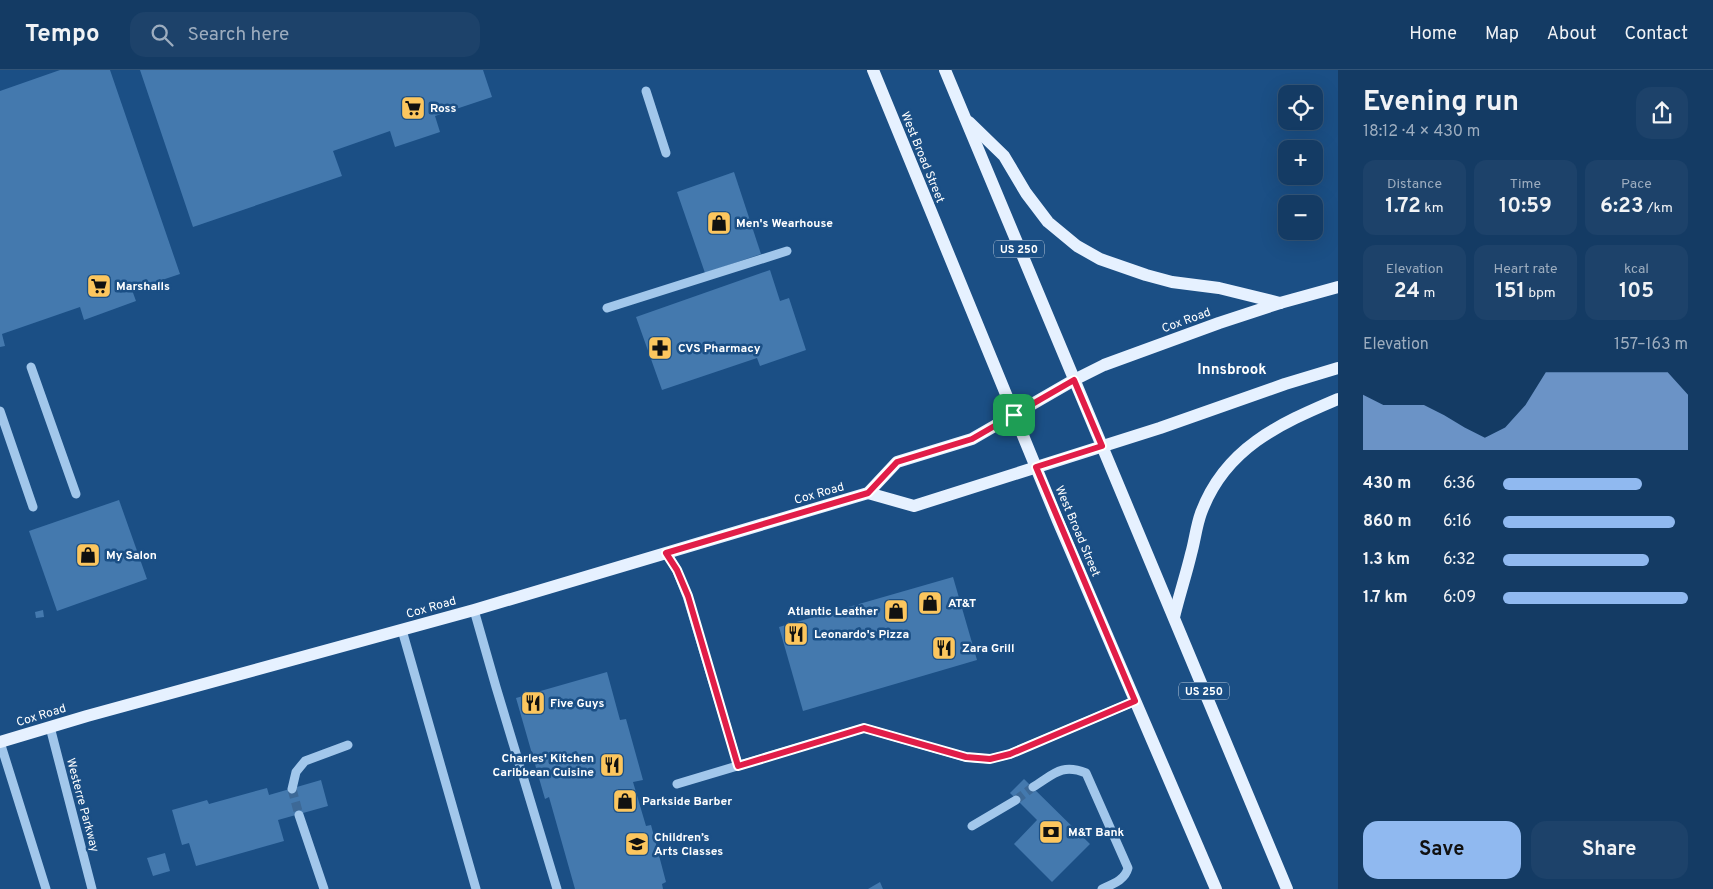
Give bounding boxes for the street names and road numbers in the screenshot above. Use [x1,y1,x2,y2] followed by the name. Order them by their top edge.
[896,109,948,205] street label: West Broad Street
[994,240,1044,258] road number: US 250
[1160,305,1213,337] street label: Cox Road
[793,479,846,509] street label: Cox Road
[1051,484,1103,579] street label: West Broad Street
[405,593,458,623] street label: Cox Road
[1179,682,1229,700] road number: US 250
[15,701,68,731] street label: Cox Road
[62,757,102,854] street label: Westerre Parkway

